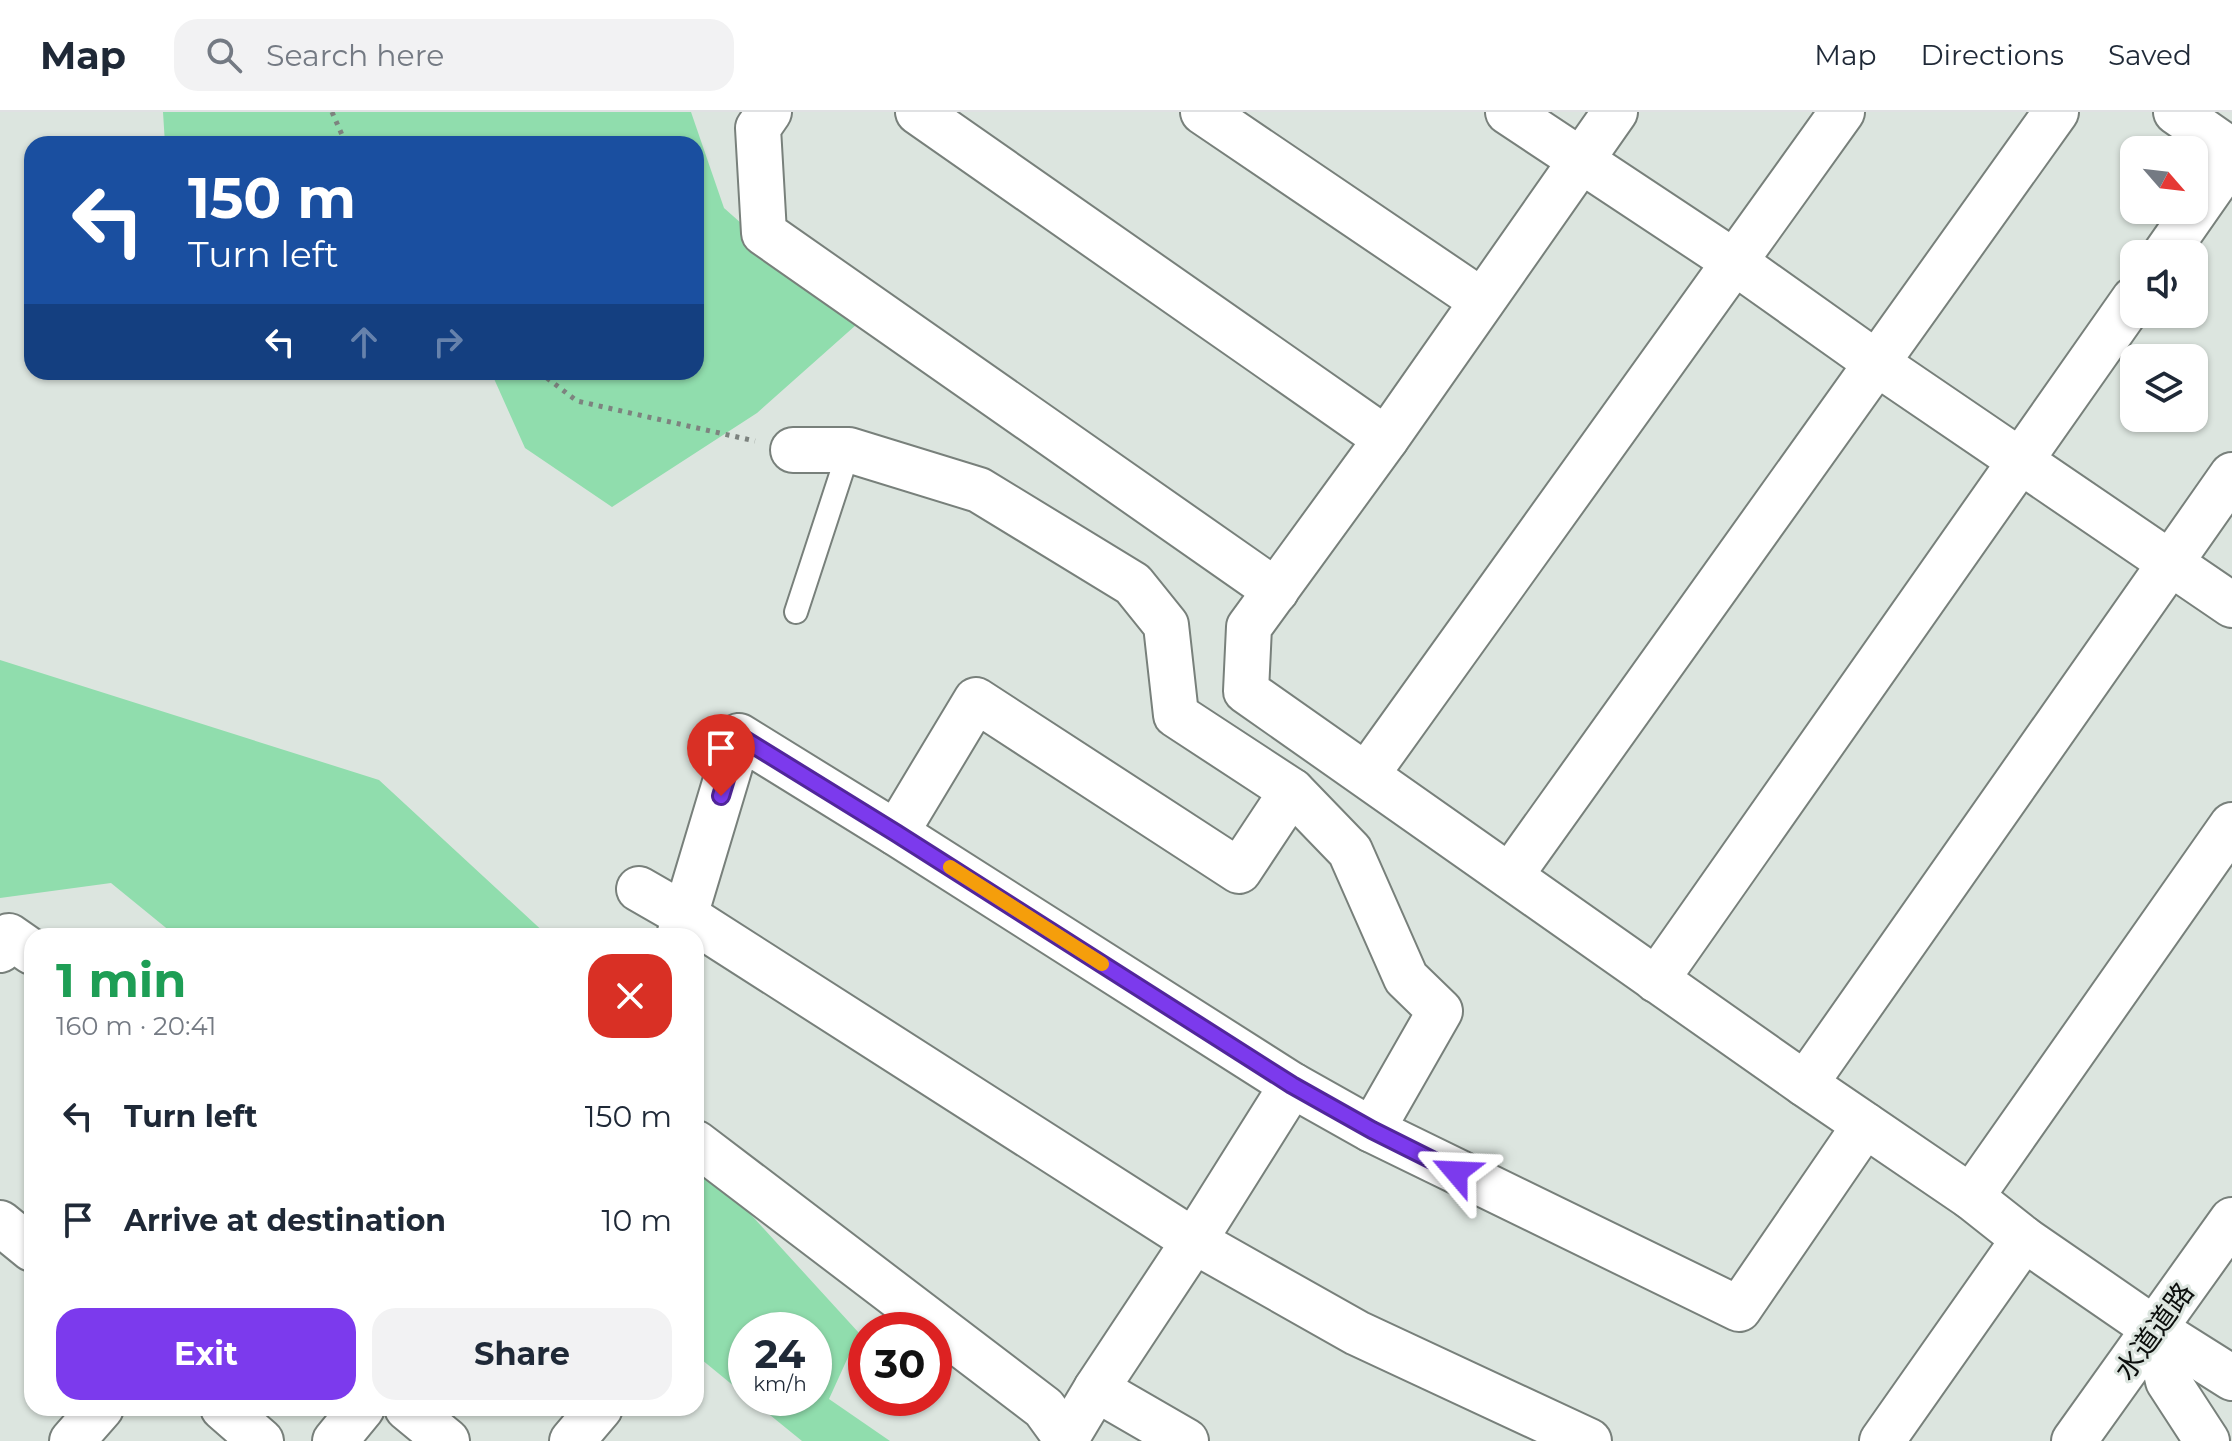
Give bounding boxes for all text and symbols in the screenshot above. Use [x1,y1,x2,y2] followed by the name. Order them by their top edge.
[174,19,734,91] search box
[40,32,126,79] text: Map
[202,33,246,77] icon: search
[266,37,444,74] text: Search here
[1814,38,1876,72] text: Map
[1920,38,2064,72] text: Directions
[2108,38,2192,72] text: Saved
[2120,136,2208,224] north arrow
[2120,136,2208,432] map controls
[188,164,356,232] text: 150 m
[56,168,160,272] icon: left
[188,232,339,276] text: Turn left
[2120,240,2208,328] button: sound
[258,320,302,364] icon: left
[342,320,386,364] icon: ahead
[426,320,470,364] icon: right
[2120,344,2208,432] button: layers
[687,714,755,796] pin
[699,726,743,770] icon: arrive
[56,951,186,1009] text: 1 min
[588,954,672,1038] button: close
[56,1010,216,1042] text: 160 m · 20:41
[56,1094,100,1138] icon: left
[124,1098,257,1135] text: Turn left
[585,1098,672,1135] text: 150 m
[1414,1130,1498,1214] position arrow
[56,1198,100,1242] icon: arrive
[124,1202,446,1239] text: Arrive at destination
[602,1202,672,1239] text: 10 m
[2107,1276,2201,1386] street label: 水道道路
[56,1308,356,1400] button: Exit
[372,1308,672,1400] button: Share
[848,1312,952,1416] speed limit sign: 30
[755,1329,805,1378] text: 24
[753,1372,807,1396] text: km/h

